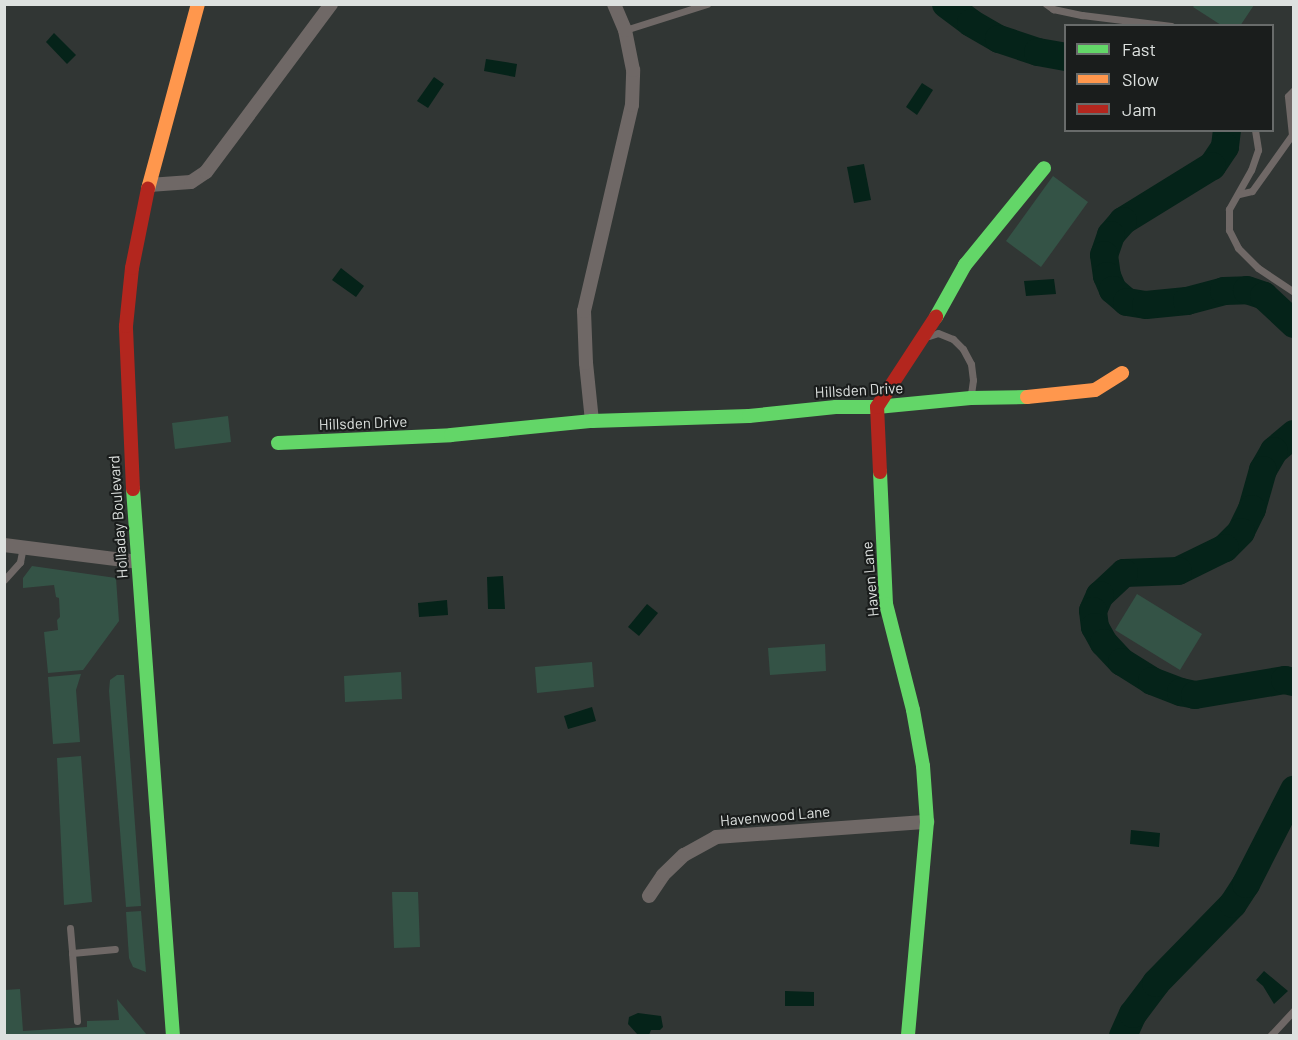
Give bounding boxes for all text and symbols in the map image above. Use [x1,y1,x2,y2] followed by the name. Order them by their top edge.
[1064,24,1274,132] legend
[1122,38,1156,60] text: Fast
[1122,68,1159,90] text: Slow
[1122,98,1156,120] text: Jam
[814,379,904,401] street label: Hillsden Drive
[318,412,408,434] street label: Hillsden Drive
[105,455,131,579] street label: Holladay Boulevard
[858,541,882,617] street label: Haven Lane
[719,802,831,830] street label: Havenwood Lane

